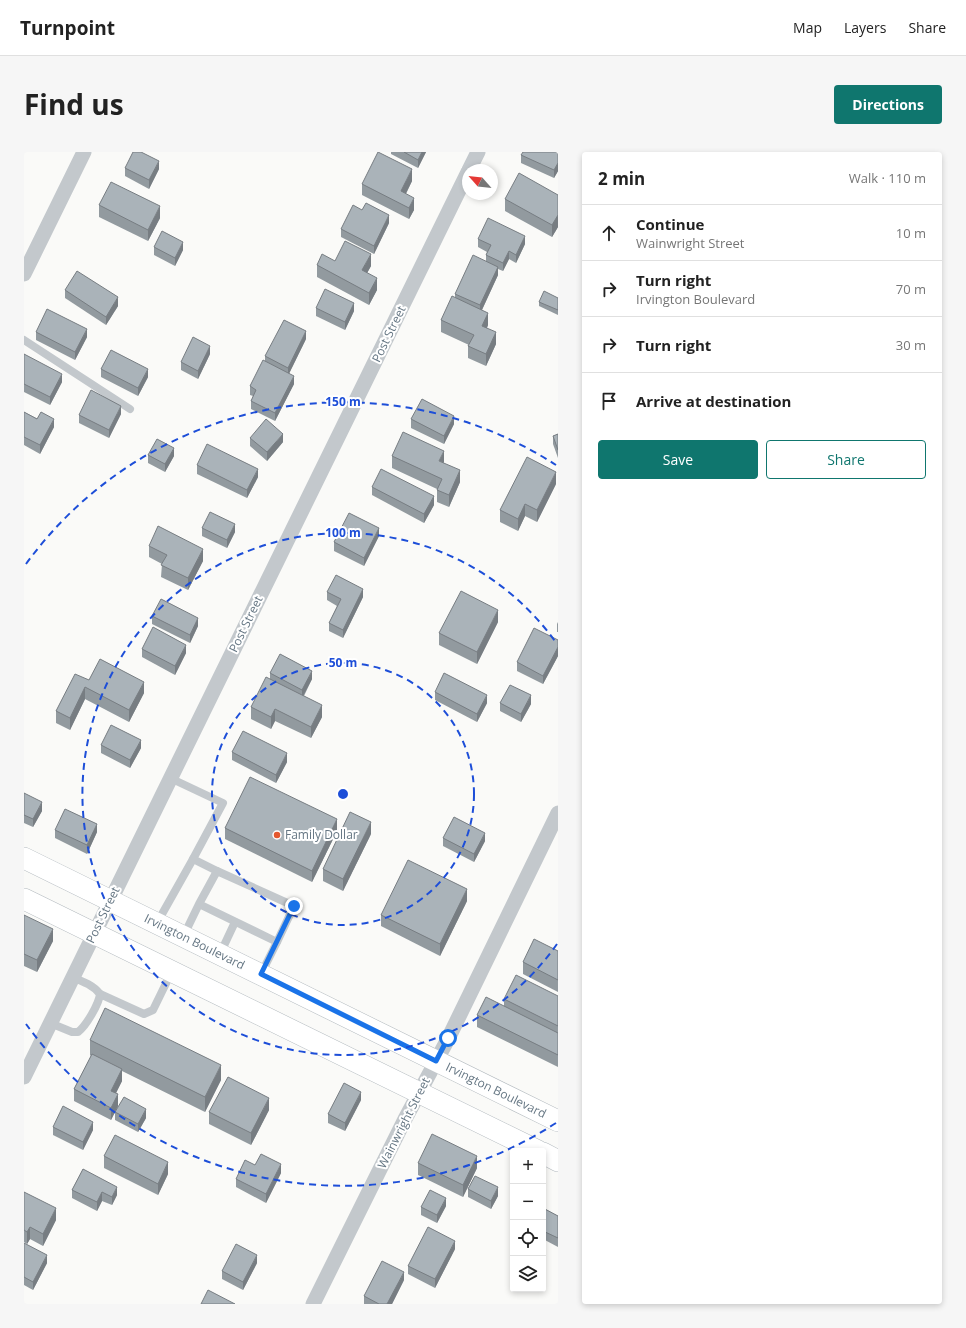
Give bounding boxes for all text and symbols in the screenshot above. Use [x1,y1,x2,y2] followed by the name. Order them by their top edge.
[20,15,115,41] text: Turnpoint
[793,18,822,37] text: Map
[844,18,886,37] text: Layers
[908,18,946,37] text: Share
[24,85,124,123] text: Find us
[834,85,942,124] button: Directions
[462,164,498,200] north arrow
[598,167,645,190] text: 2 min
[849,169,926,187] text: Walk · 110 m
[636,214,704,234] text: Continue
[598,222,620,244] icon: ahead
[896,224,926,242] text: 10 m
[636,234,745,252] text: Wainwright Street
[636,270,711,290] text: Turn right
[598,278,620,300] icon: right
[896,280,926,298] text: 70 m
[636,290,755,308] text: Irvington Boulevard
[368,303,410,365] street label: Post Street
[598,334,620,356] icon: right
[636,335,711,355] text: Turn right
[896,336,926,354] text: 30 m
[598,390,620,412] icon: arrive
[636,391,791,411] text: Arrive at destination
[325,393,361,410] text: 150 m
[598,440,758,479] button: Save
[766,440,926,479] button: Share
[325,524,361,541] text: 100 m
[225,593,267,655] street label: Post Street
[329,654,357,671] text: 50 m
[336,787,350,801] centre of rings
[285,826,358,843] place label: Family Dollar
[272,830,282,840] marker: Family Dollar
[82,884,124,946] street label: Post Street
[285,897,303,915] route end
[141,910,248,973] street label: Irvington Boulevard
[439,1029,457,1047] route start
[443,1058,549,1122] street label: Irvington Boulevard
[373,1074,434,1171] street label: Wainwright Street
[510,1148,546,1292] map controls
[510,1148,546,1184] button: +
[510,1184,546,1220] button: −
[510,1220,546,1256] button: locate
[510,1256,546,1292] button: layers

